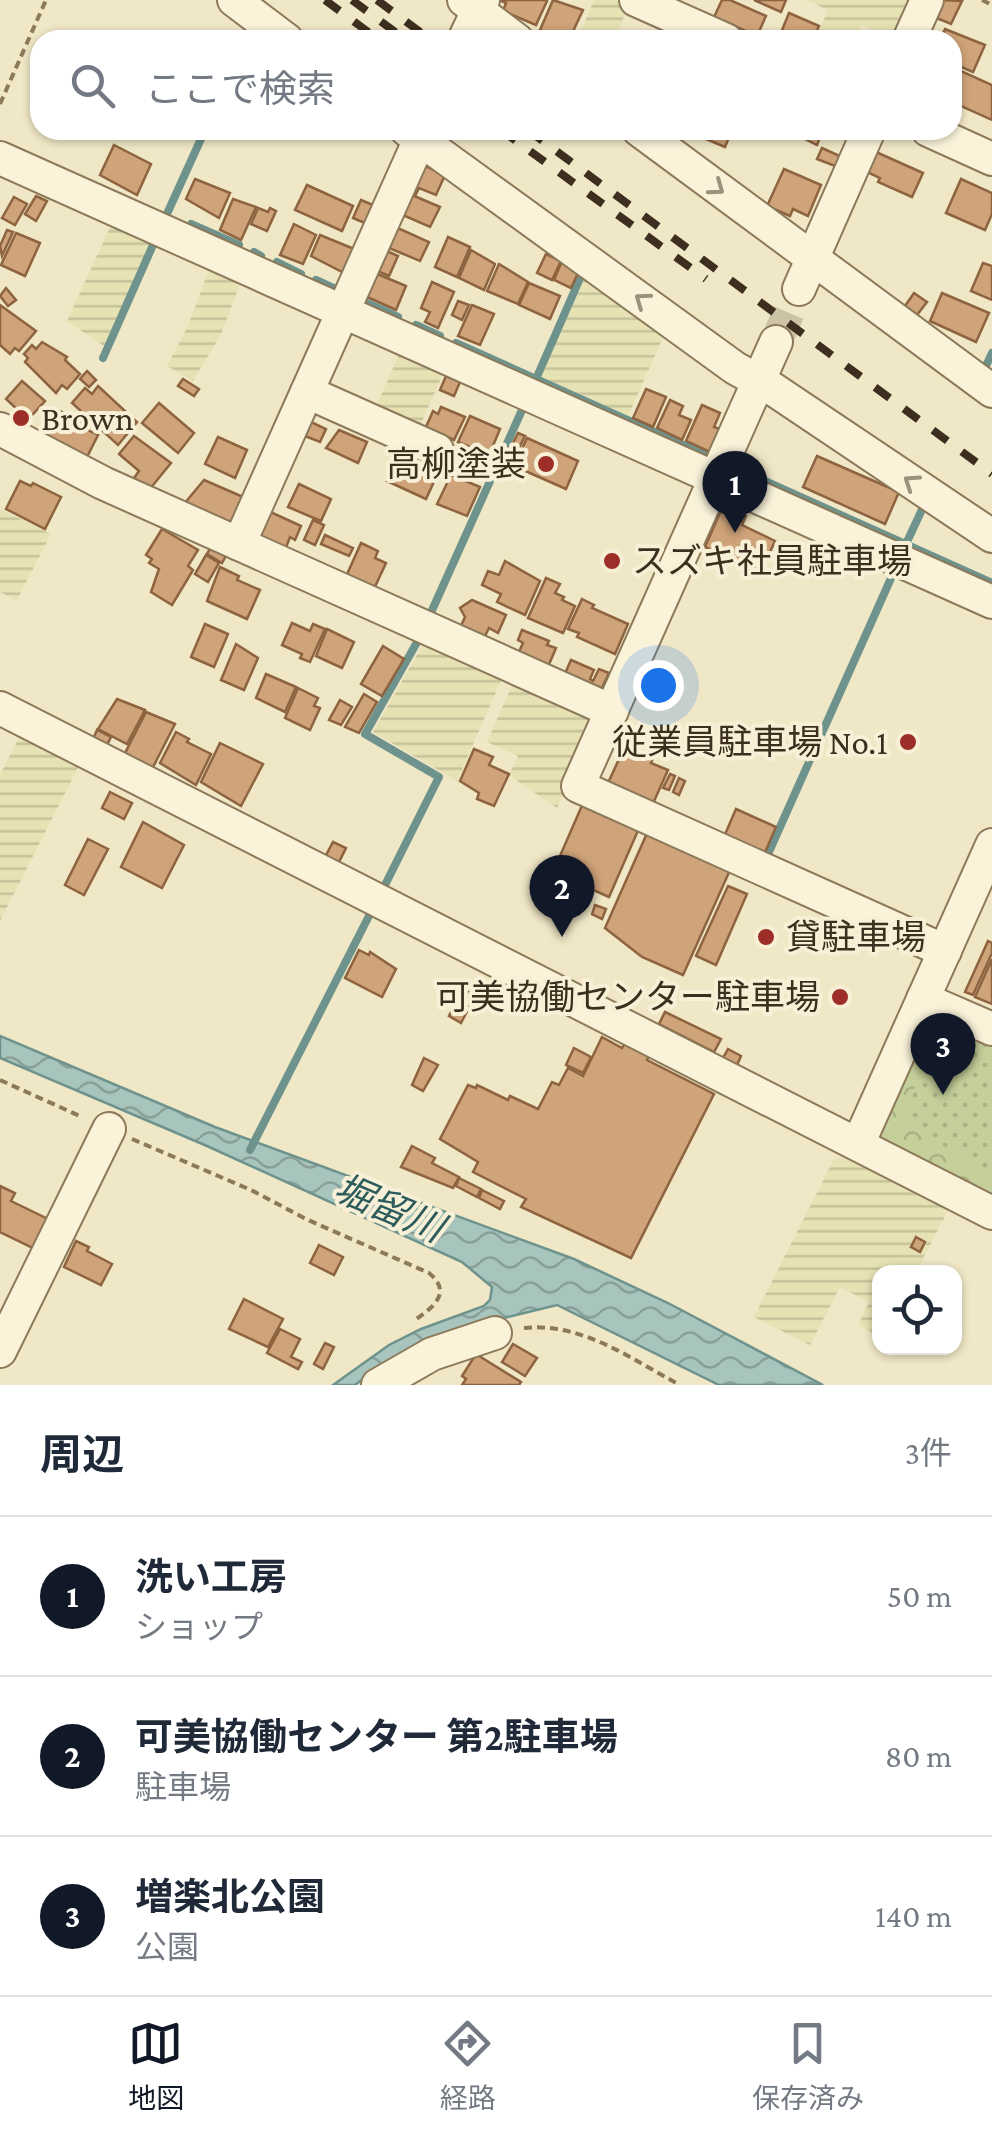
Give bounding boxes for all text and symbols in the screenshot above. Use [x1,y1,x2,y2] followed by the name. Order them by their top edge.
[30,30,962,140] search box
[65,58,120,113] icon: search
[145,68,335,110] text: ここで検索
[706,176,725,194] one-way arrow
[634,294,653,313] one-way arrow
[41,399,134,438] place label: Brown
[10,407,32,429] marker: Brown
[386,445,526,484] place label: 高柳塗装
[702,450,768,533] pin: 1
[535,453,557,475] marker: 高柳塗装
[904,475,922,494] one-way arrow
[632,542,912,581] place label: スズキ社員駐車場
[601,550,623,572] marker: スズキ社員駐車場
[633,660,684,711] your location
[612,723,888,762] place label: 従業員駐車場 No.1
[897,731,919,753] marker: 従業員駐車場 No.1
[530,854,594,937] pin: 2
[786,918,926,957] place label: 貸駐車場
[755,926,777,948] marker: 貸駐車場
[435,978,820,1017] place label: 可美協働センター駐車場
[829,986,851,1008] marker: 可美協働センター駐車場
[910,1012,976,1095] pin: 3
[328,1166,453,1251] water label: 堀留川
[872,1265,962,1355] map controls
[872,1265,962,1355] button: locate
[40,1431,124,1478] text: 周辺
[905,1435,952,1471] text: 3件
[135,1556,287,1598] text: 洗い工房
[67,1578,78,1614] text: 1
[887,1578,952,1614] text: 50 m
[135,1609,263,1645] text: ショップ
[135,1716,618,1758] text: 可美協働センター 第2駐車場
[64,1738,81,1774] text: 2
[885,1738,952,1774] text: 80 m
[135,1769,231,1805] text: 駐車場
[135,1876,325,1918] text: 増楽北公園
[65,1898,80,1934] text: 3
[875,1898,952,1934] text: 140 m
[135,1929,199,1965] text: 公園
[128,2016,184,2116] tab: 地図
[440,2016,496,2116] tab: 経路
[752,2016,864,2116] tab: 保存済み

